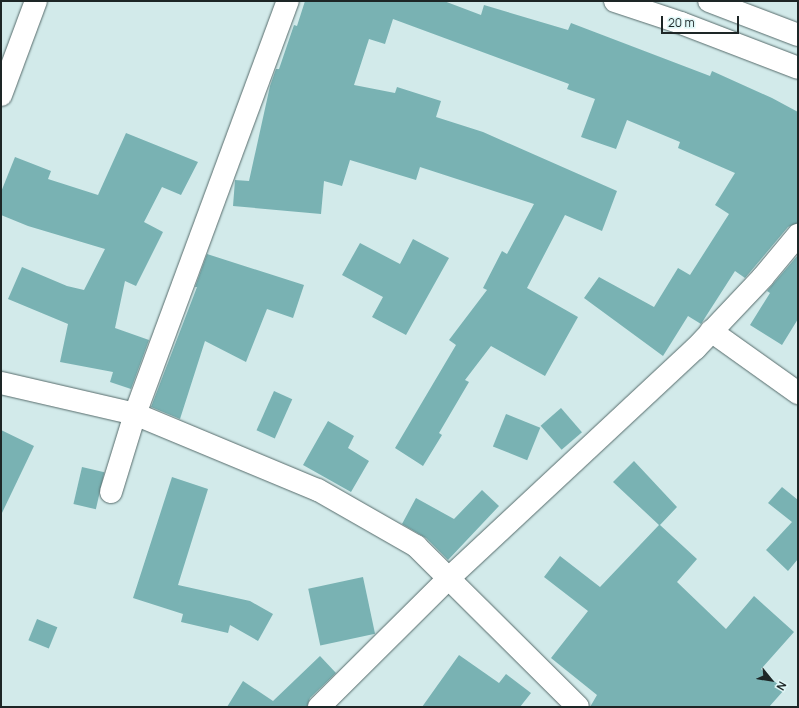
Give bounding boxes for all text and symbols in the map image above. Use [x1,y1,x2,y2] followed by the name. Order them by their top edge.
[663,8,741,34] scale bar
[668,14,695,31] text: 20 m
[751,660,791,700] north arrow
[773,679,790,693] text: N

